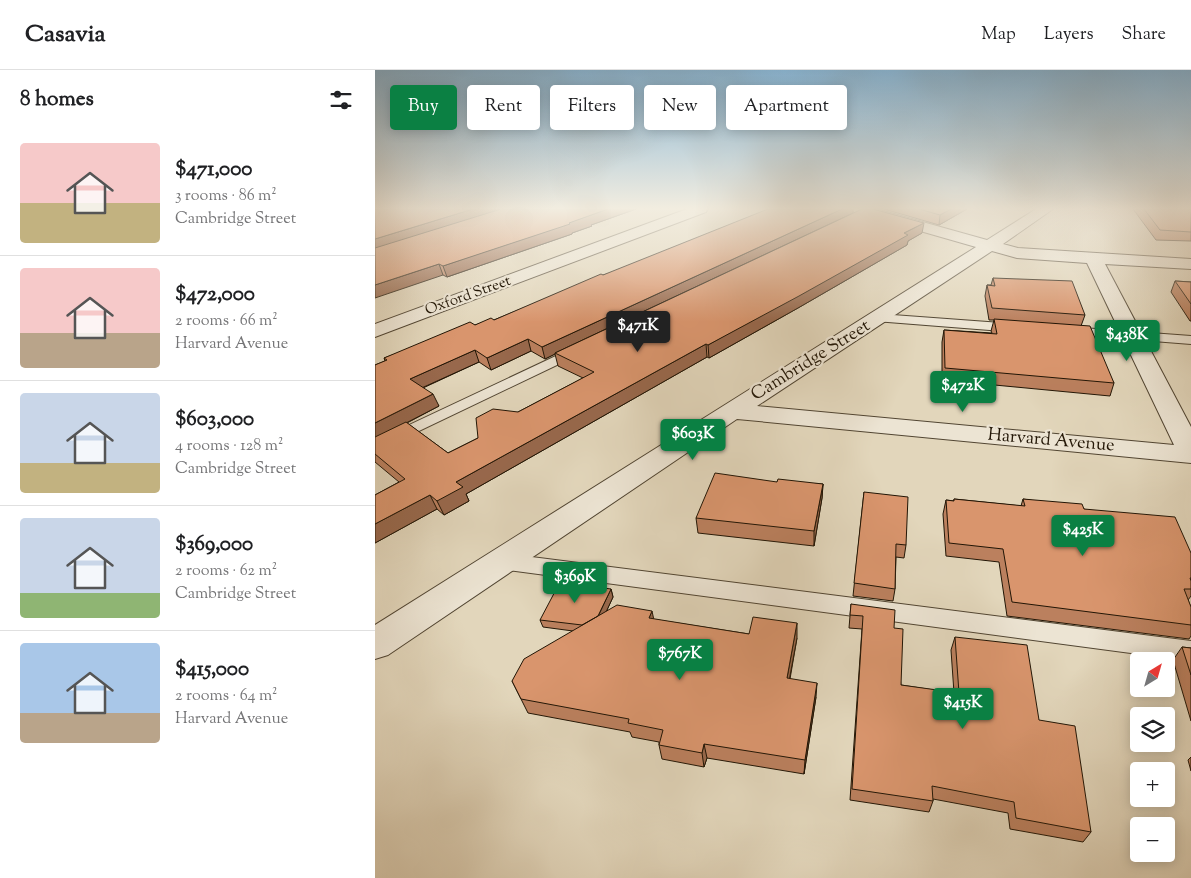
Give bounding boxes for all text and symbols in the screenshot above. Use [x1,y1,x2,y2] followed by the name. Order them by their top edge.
[25,18,106,52] text: Casavia
[981,22,1016,48] text: Map
[1044,22,1094,48] text: Layers
[1122,22,1166,48] text: Share
[20,85,94,115] text: 8 homes
[390,85,457,130] chip: Buy
[467,85,540,130] chip: Rent
[550,85,634,130] chip: Filters
[644,85,716,130] chip: New
[726,85,847,130] chip: Apartment
[327,86,355,114] icon: filters
[175,155,252,185] text: $471,000
[60,163,120,223] icon: home
[175,185,277,208] text: 3 rooms · 86 m²
[175,208,296,231] text: Cambridge Street
[422,271,514,321] street label: Oxford Street
[175,280,255,310] text: $472,000
[60,288,120,348] icon: home
[175,310,278,333] text: 2 rooms · 66 m²
[603,310,673,353] pin: $471K
[746,314,876,408] street label: Cambridge Street
[617,315,659,338] text: $471K
[1092,320,1162,362] pin: $438K
[1106,324,1148,347] text: $438K
[175,333,288,356] text: Harvard Avenue
[928,370,998,413] pin: $472K
[941,375,985,398] text: $472K
[175,405,254,435] text: $603,000
[60,413,120,473] icon: home
[658,418,728,461] pin: $603K
[986,422,1116,460] street label: Harvard Avenue
[672,423,715,446] text: $603K
[175,435,283,458] text: 4 rooms · 128 m²
[175,458,296,481] text: Cambridge Street
[1048,514,1118,557] pin: $425K
[1062,519,1104,542] text: $425K
[175,530,253,560] text: $369,000
[60,538,120,598] icon: home
[175,560,277,583] text: 2 rooms · 62 m²
[540,562,610,604] pin: $369K
[554,566,596,589] text: $369K
[175,583,296,606] text: Cambridge Street
[645,638,715,681] pin: $767K
[658,643,702,666] text: $767K
[1130,652,1175,698] north arrow
[1130,652,1175,862] map controls
[175,655,249,685] text: $415,000
[60,663,120,723] icon: home
[175,685,278,708] text: 2 rooms · 64 m²
[928,688,998,730] pin: $415K
[943,692,983,715] text: $415K
[1130,707,1175,752] button: layers
[175,708,288,731] text: Harvard Avenue
[1130,762,1175,807] button: +
[1130,817,1175,862] button: −

